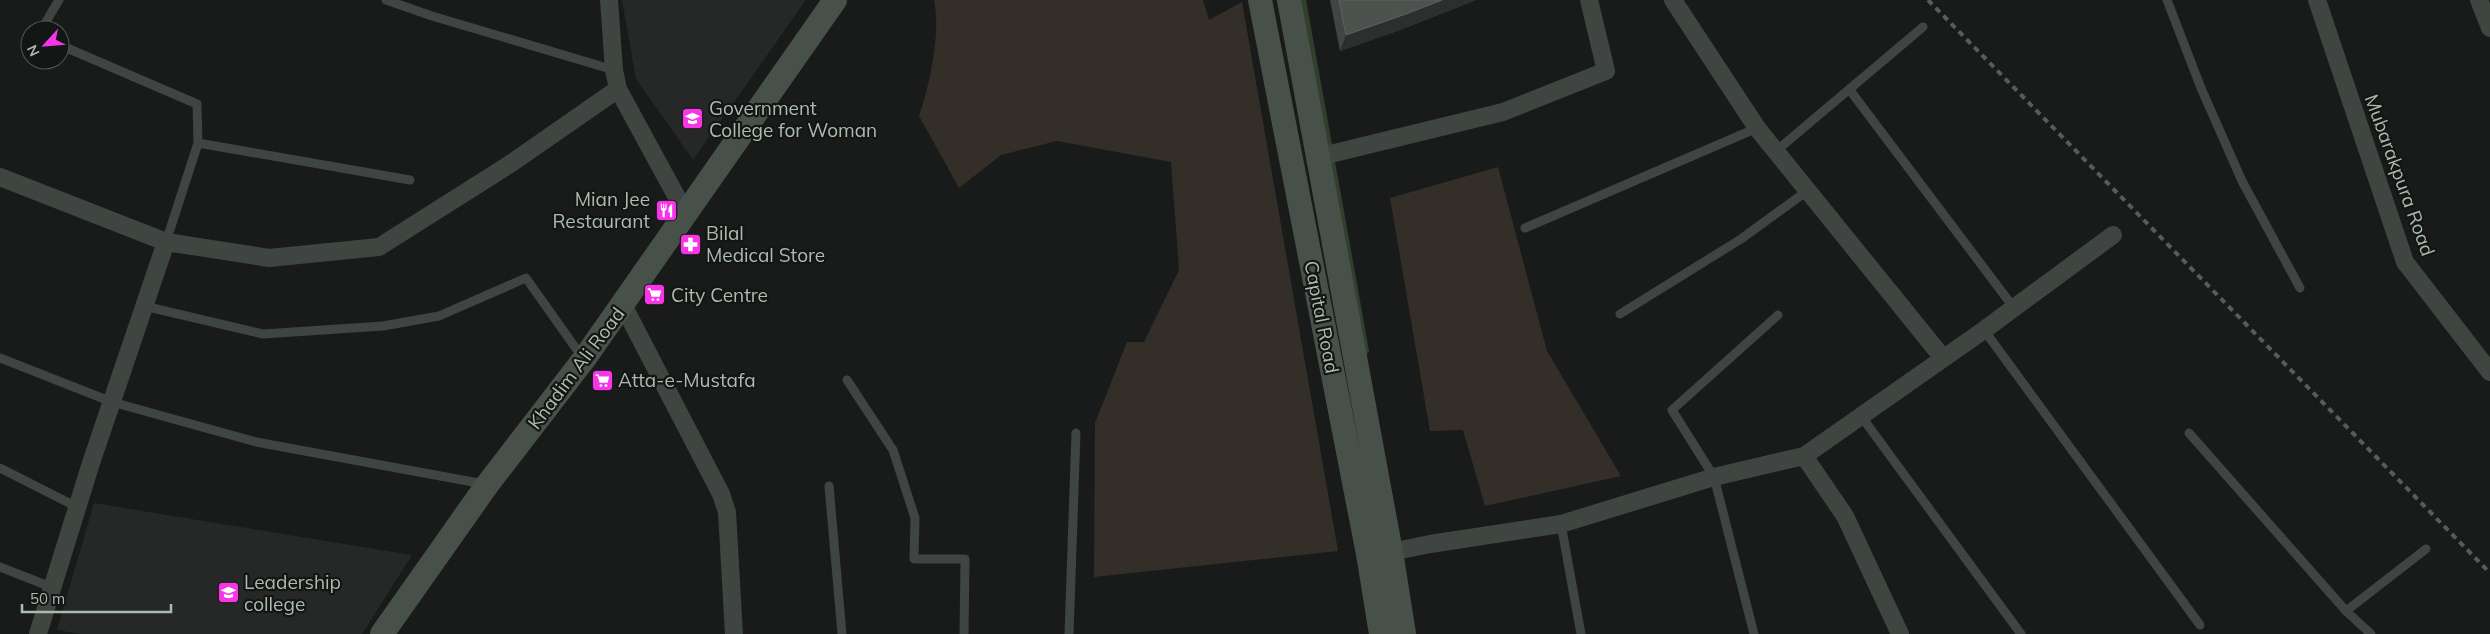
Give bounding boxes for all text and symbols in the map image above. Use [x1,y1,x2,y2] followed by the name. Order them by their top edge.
[20,20,70,70] north arrow
[23,42,44,59] text: N
[2360,91,2440,259] street label: Mubarakpura Road
[709,96,877,142] place label: Government College for Woman
[681,107,705,131] school or university icon: Government College for Woman
[552,187,650,233] place label: Mian Jee Restaurant
[654,198,678,222] restaurant icon: Mian Jee Restaurant
[706,221,825,267] place label: Bilal Medical Store
[678,232,702,256] pharmacy icon: Bilal Medical Store
[1299,259,1345,375] street label: Capital Road
[643,283,667,307] supermarket icon: City Centre
[671,283,768,307] place label: City Centre
[522,302,630,434] street label: Khadim Ali Road
[590,368,614,392] supermarket icon: Atta-e-Mustafa
[618,368,756,392] place label: Atta-e-Mustafa
[244,570,341,616] place label: Leadership college
[216,581,240,605] school or university icon: Leadership college
[22,582,171,614] scale bar
[30,589,65,608] text: 50 m

